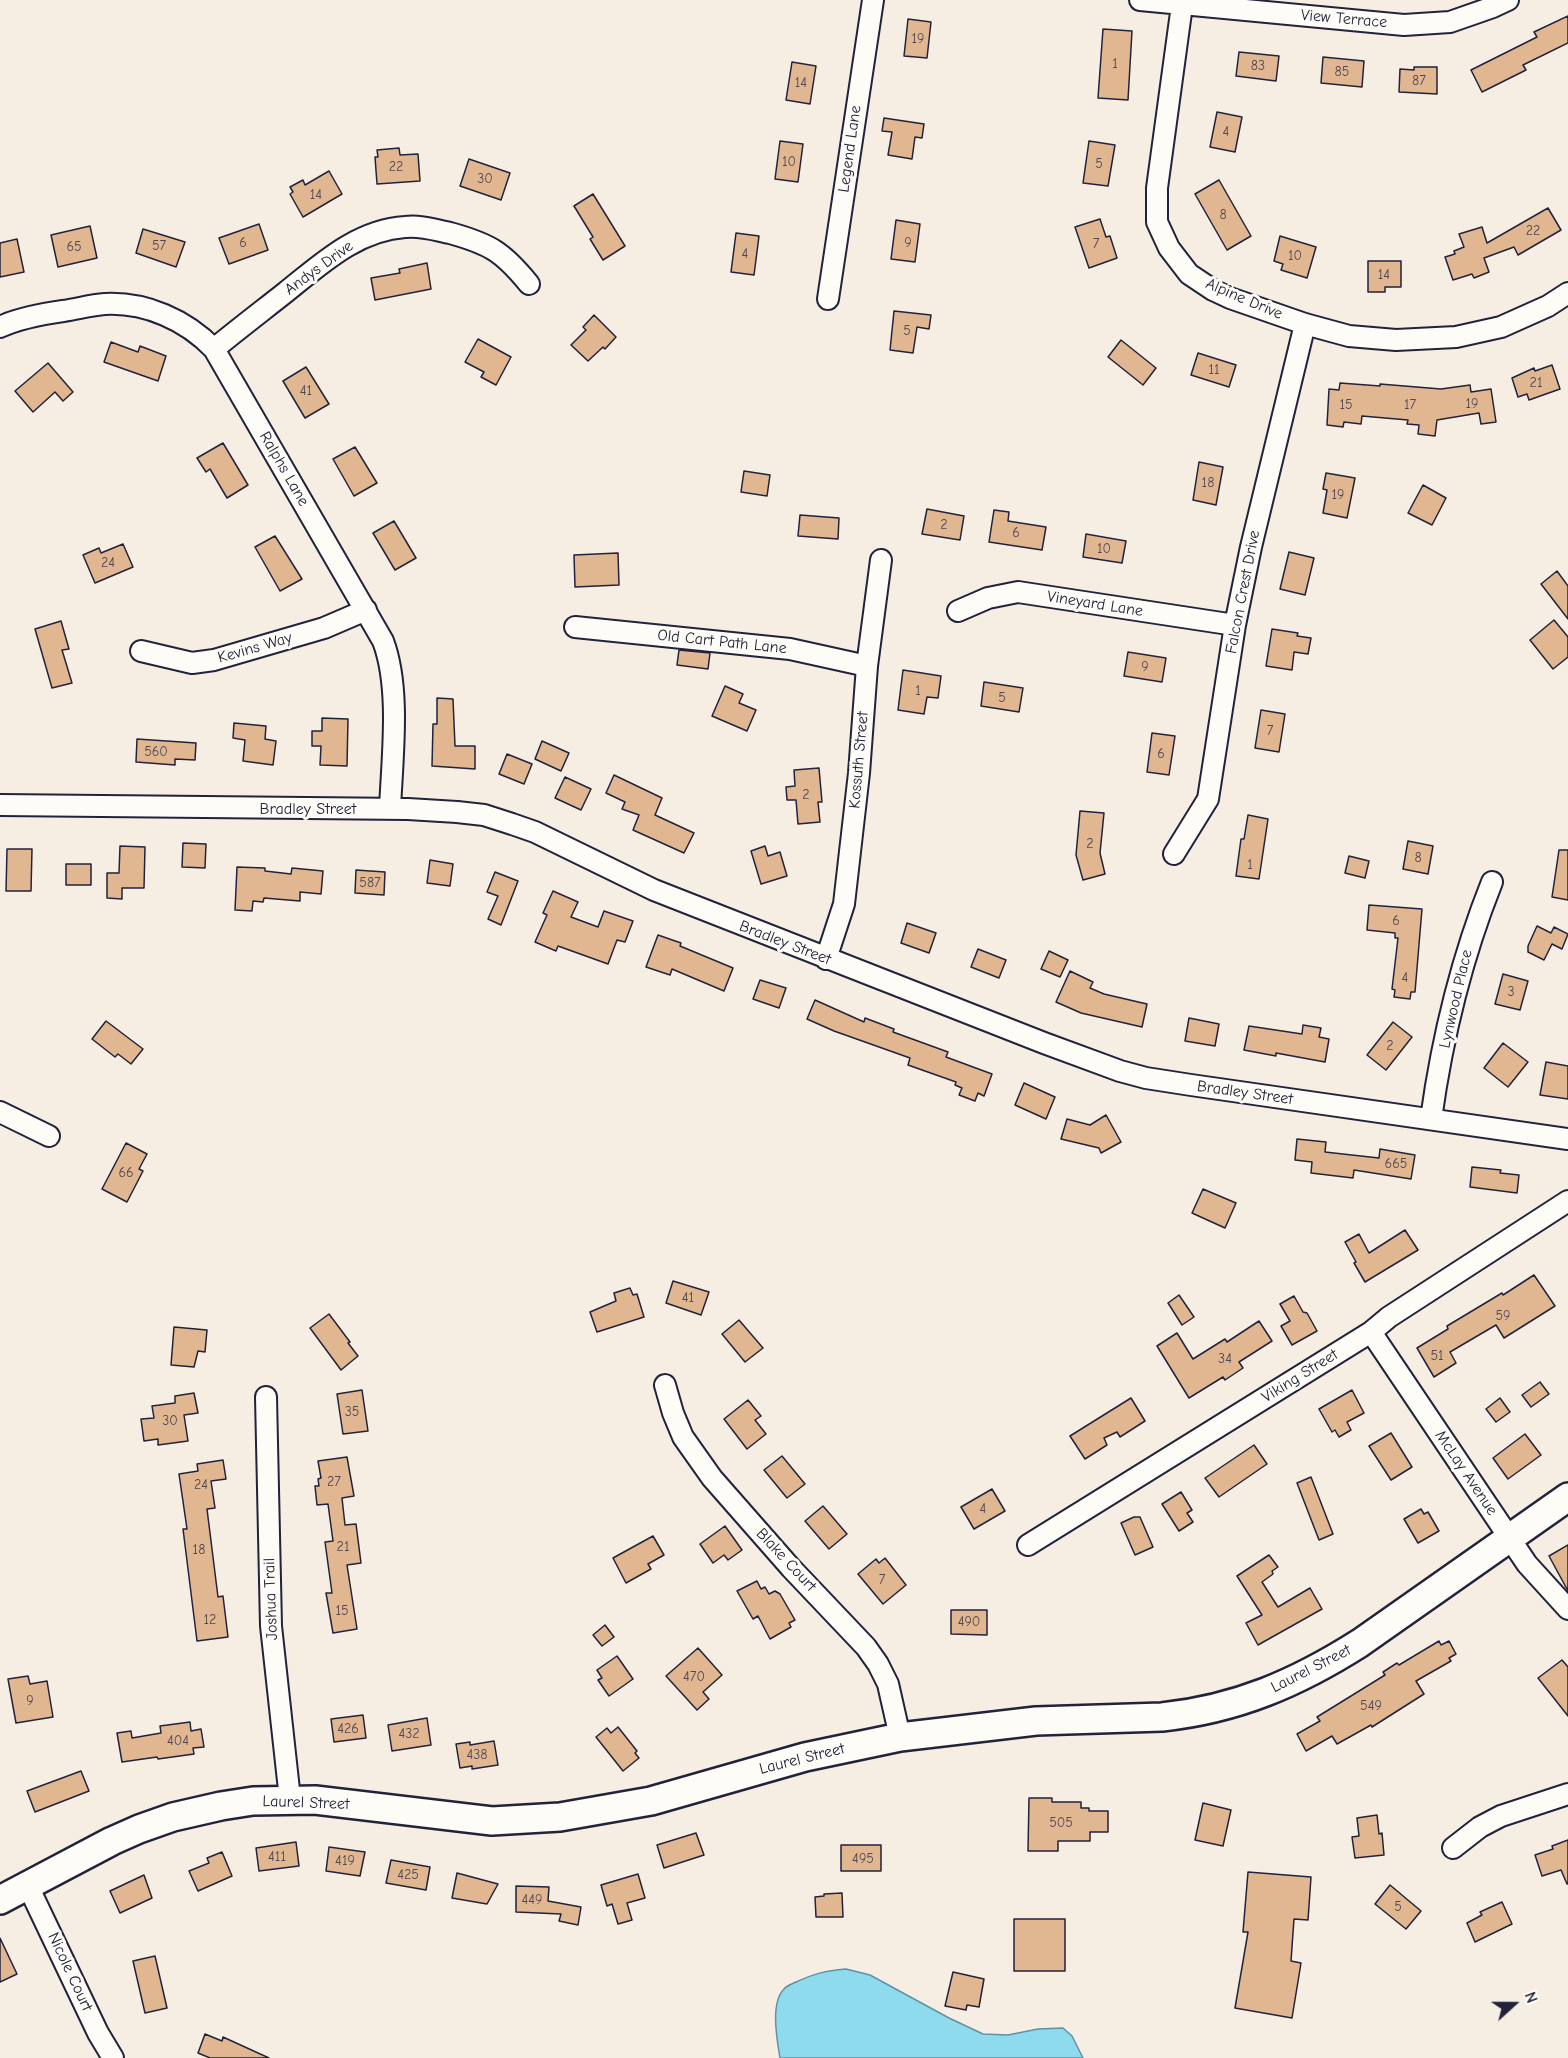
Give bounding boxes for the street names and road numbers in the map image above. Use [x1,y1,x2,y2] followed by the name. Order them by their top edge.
[1300,6,1388,32] street label: View Terrace
[834,104,866,194] street label: Legend Lane
[281,237,357,299] street label: Andys Drive
[1203,274,1285,324] street label: Alpine Drive
[255,428,313,510] street label: Ralphs Lane
[1222,529,1264,655] street label: Falcon Crest Drive
[1046,587,1144,621] street label: Vineyard Lane
[656,626,788,658] street label: Old Cart Path Lane
[216,628,294,668] street label: Kevins Way
[845,711,873,809] street label: Kossuth Street
[260,799,356,819] street label: Bradley Street
[736,917,834,969] street label: Bradley Street
[1435,948,1477,1050] street label: Lynwood Place
[1196,1077,1294,1109] street label: Bradley Street
[1258,1345,1342,1407] street label: Viking Street
[1431,1427,1501,1519] street label: McLay Avenue
[752,1524,820,1596] street label: Blake Court
[260,1557,282,1641] street label: Joshua Trail
[1268,1641,1354,1697] street label: Laurel Street
[757,1739,847,1779] street label: Laurel Street
[262,1792,350,1814] street label: Laurel Street
[43,1930,97,2014] street label: Nicole Court

